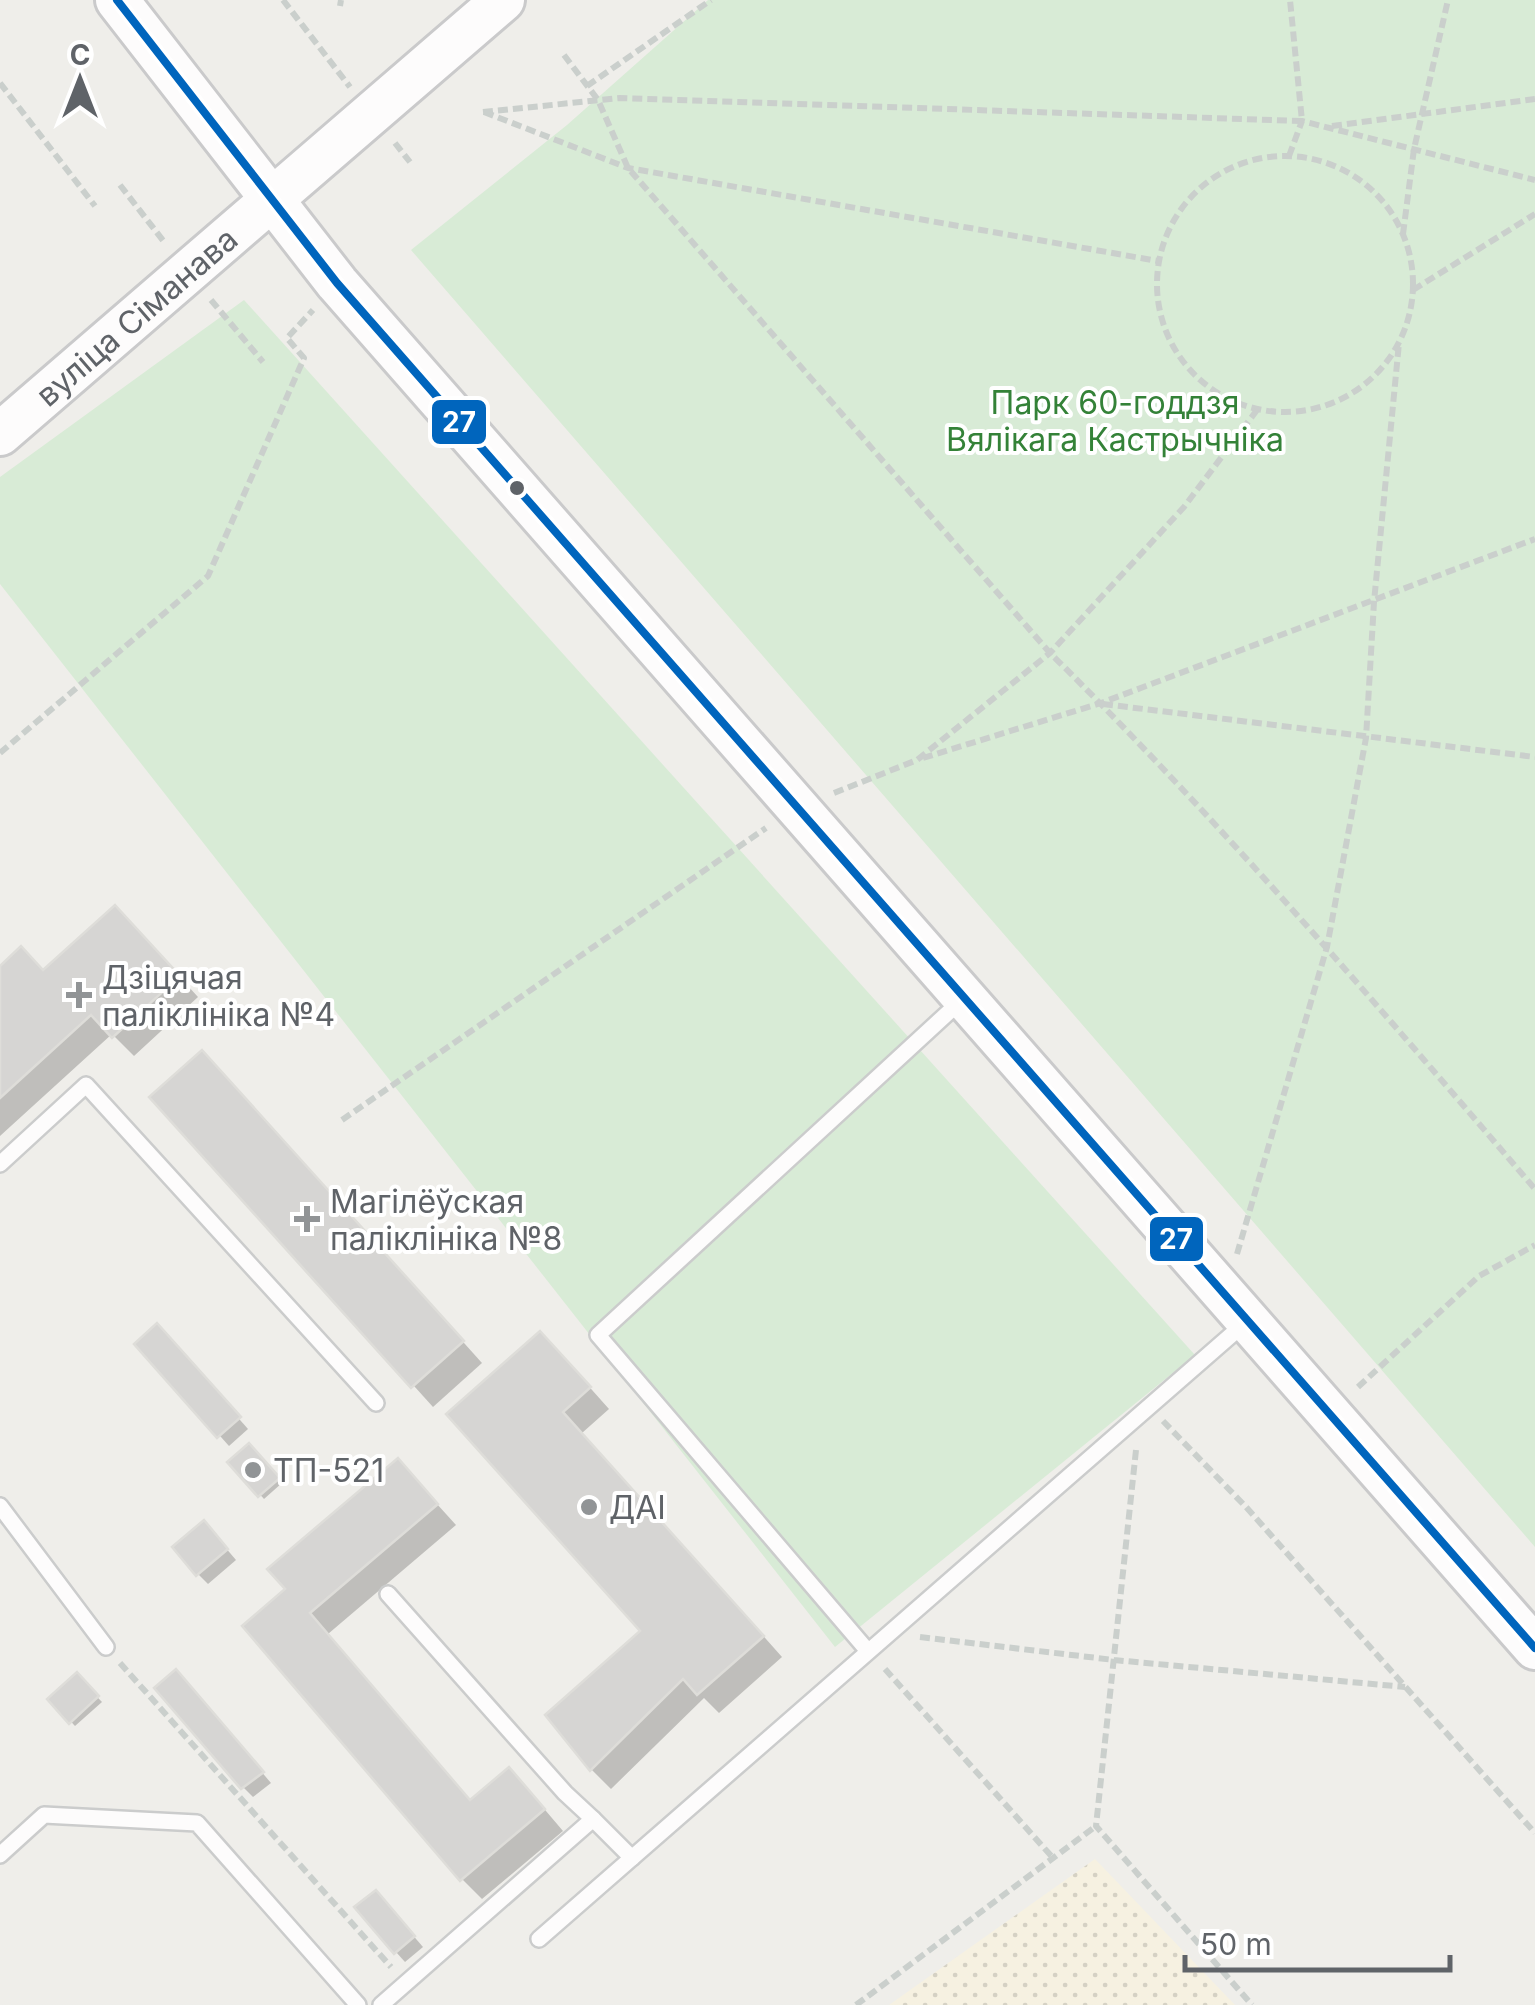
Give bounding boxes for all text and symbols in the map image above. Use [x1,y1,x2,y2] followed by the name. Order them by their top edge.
[30,30,130,130] north arrow
[70,38,90,72] text: С
[28,219,245,414] street label: вуліца Сіманава
[946,383,1284,459] park label: Парк 60-годдзя Вялікага Кастрычніка
[430,398,488,446] line badge: 27
[442,405,476,439] text: 27
[507,478,527,498] unlabelled marker
[102,958,335,1034] place label: Дзіцячая паліклініка №4
[66,982,92,1008] marker: Дзіцячая паліклініка №4
[330,1182,562,1258] place label: Магілёўская паліклініка №8
[294,1206,320,1232] marker: Магілёўская паліклініка №8
[1148,1215,1205,1263] line badge: 27
[1159,1222,1193,1256] text: 27
[273,1451,384,1490] place label: ТП-521
[242,1459,264,1481] marker: ТП-521
[609,1488,666,1527] place label: ДАІ
[578,1496,600,1518] marker: ДАІ
[1185,1910,1450,1972] scale bar
[1200,1926,1272,1962] text: 50 m

